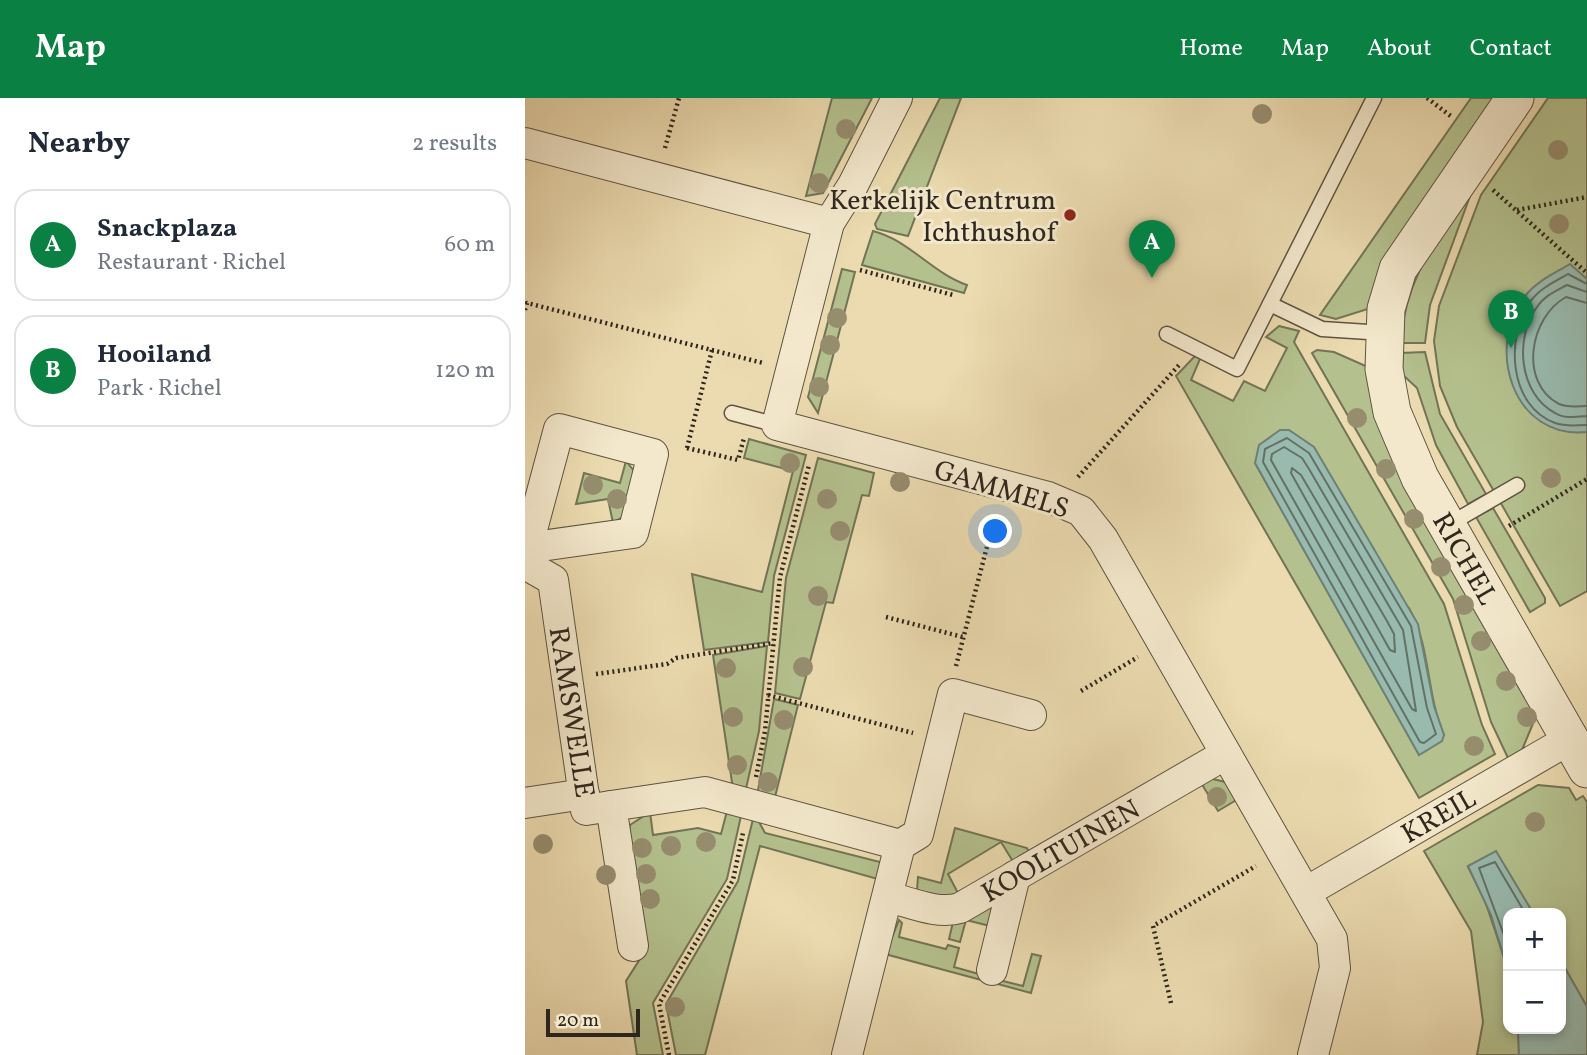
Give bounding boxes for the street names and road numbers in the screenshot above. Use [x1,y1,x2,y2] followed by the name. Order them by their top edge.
[929,451,1074,529] street label: GAMMELS
[1422,506,1506,613] street label: RICHEL
[538,624,603,801] street label: RAMSWELLE
[1395,780,1484,854] street label: KREIL
[975,791,1148,913] street label: KOOLTUINEN

